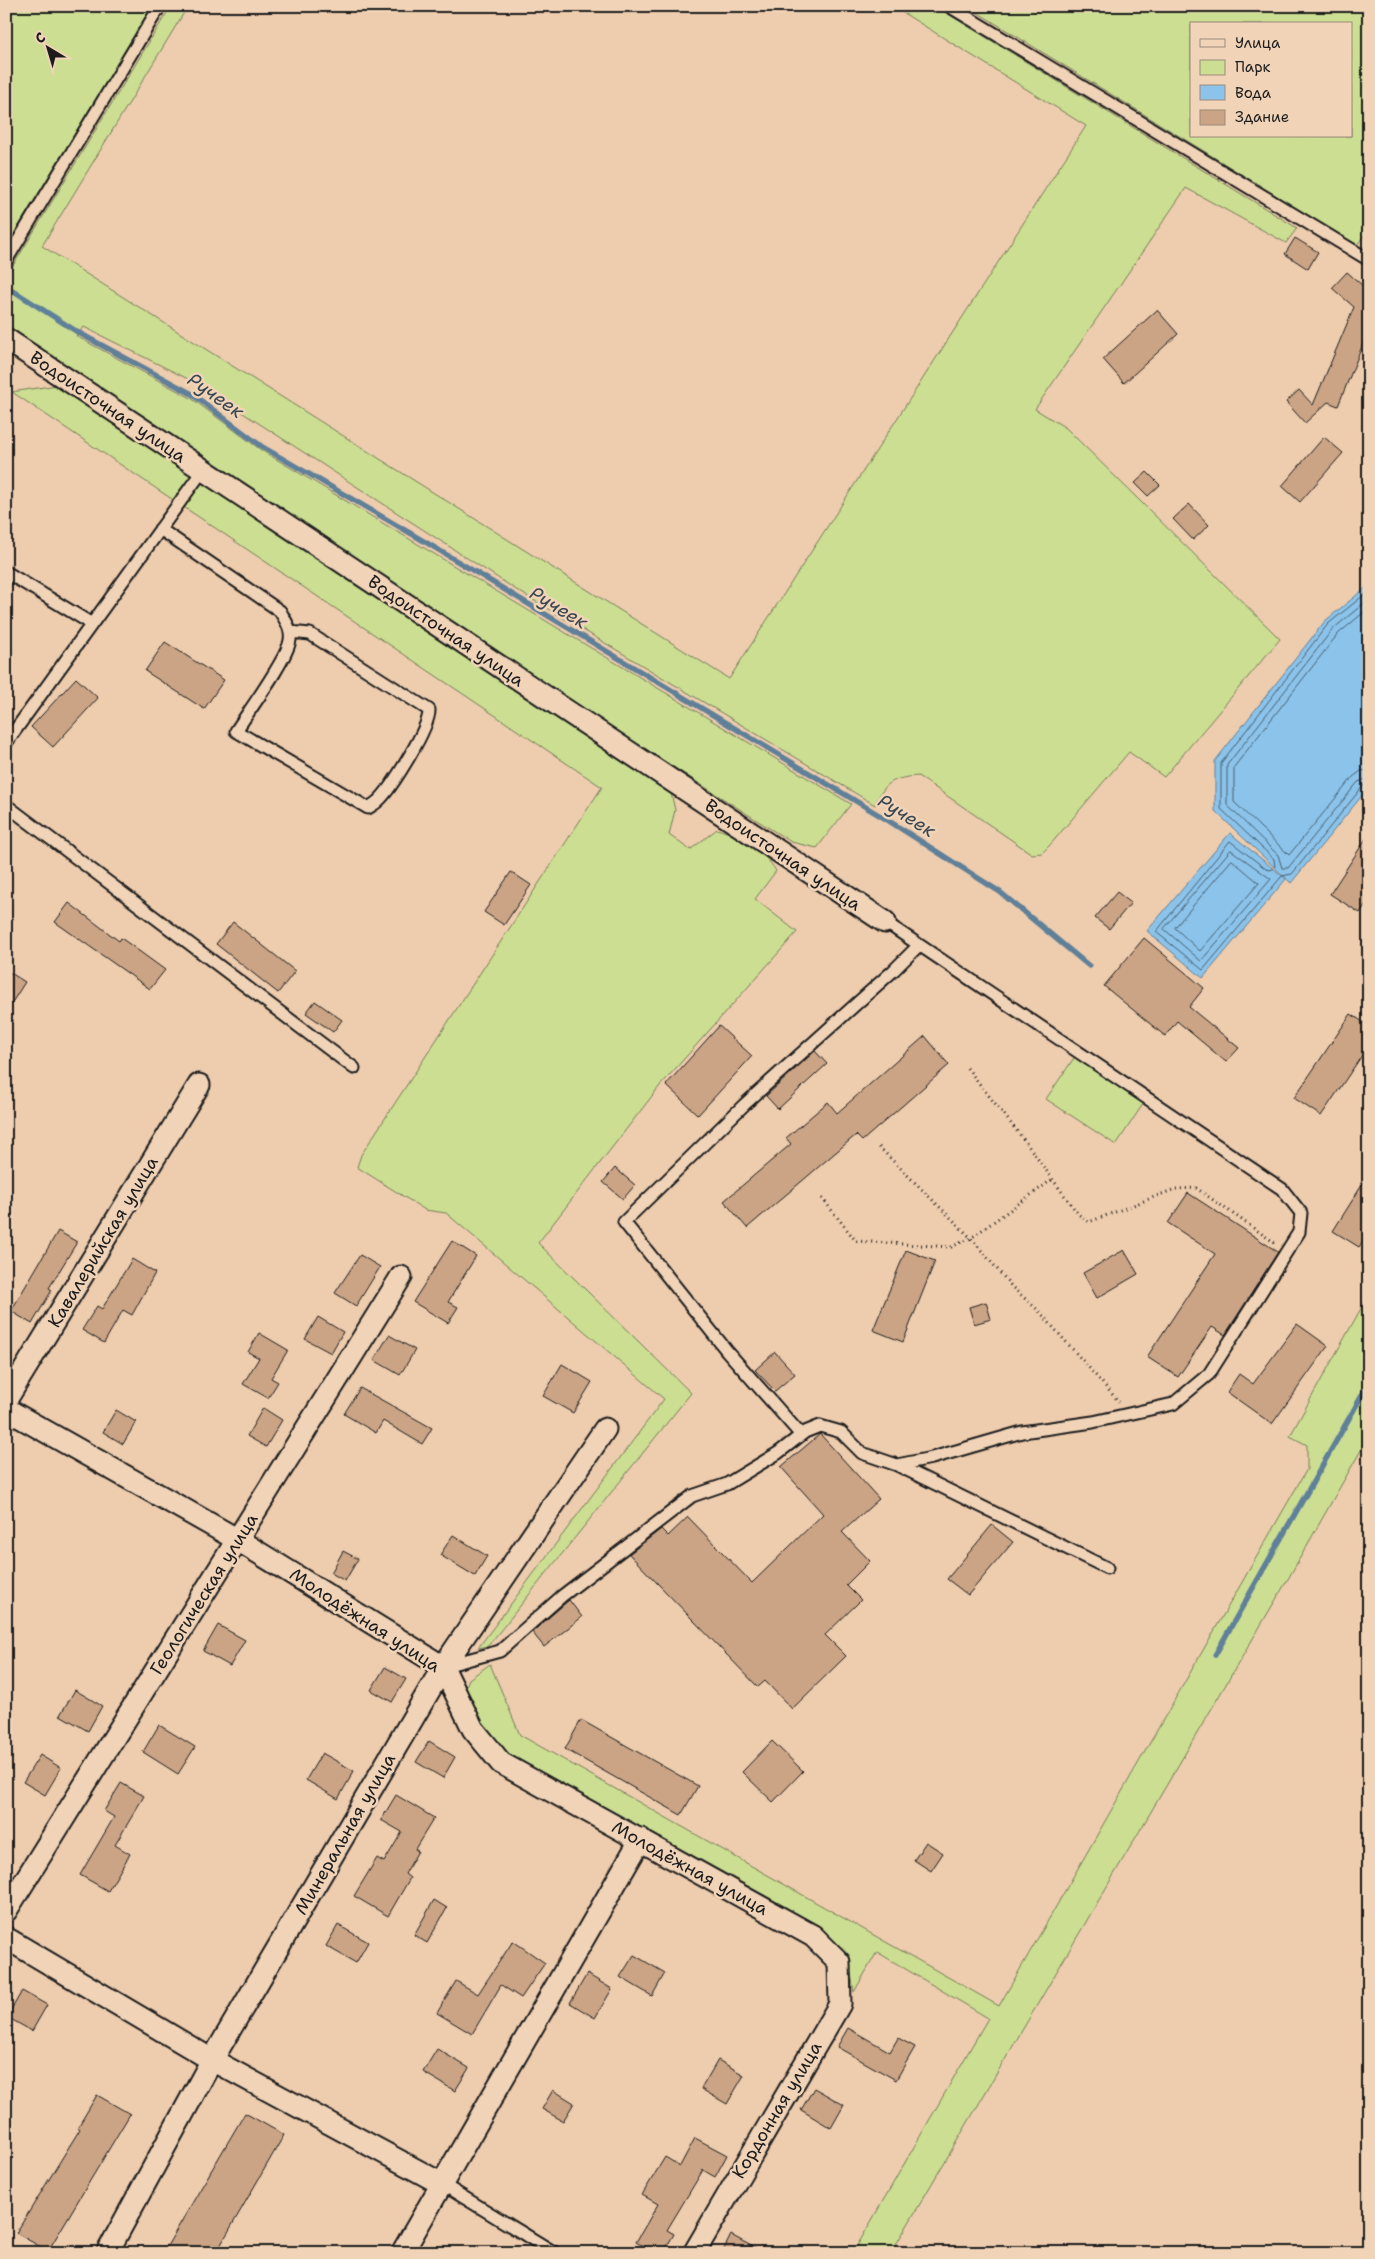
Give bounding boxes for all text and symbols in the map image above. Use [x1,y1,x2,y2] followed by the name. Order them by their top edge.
[22,22,72,72] north arrow
[1190,22,1352,138] legend
[31,28,49,47] text: С
[1235,33,1281,53] text: Улица
[1235,57,1271,77] text: Парк
[1235,83,1272,103] text: Вода
[1235,107,1289,127] text: Здание
[25,346,191,468] street label: Водоисточная улица
[183,367,250,424] water label: Ручеек
[363,570,529,692] street label: Водоисточная улица
[525,580,593,635] water label: Ручеек
[873,788,941,843] water label: Ручеек
[700,794,866,916] street label: Водоисточная улица
[42,1152,164,1332] street label: Кавалерийская улица
[144,1509,264,1679] street label: Геологическая улица
[285,1562,445,1678] street label: Молодёжная улица
[289,1749,401,1919] street label: Минеральная улица
[608,1815,772,1921] street label: Молодёжная улица
[727,2037,827,2183] street label: Кордонная улица

